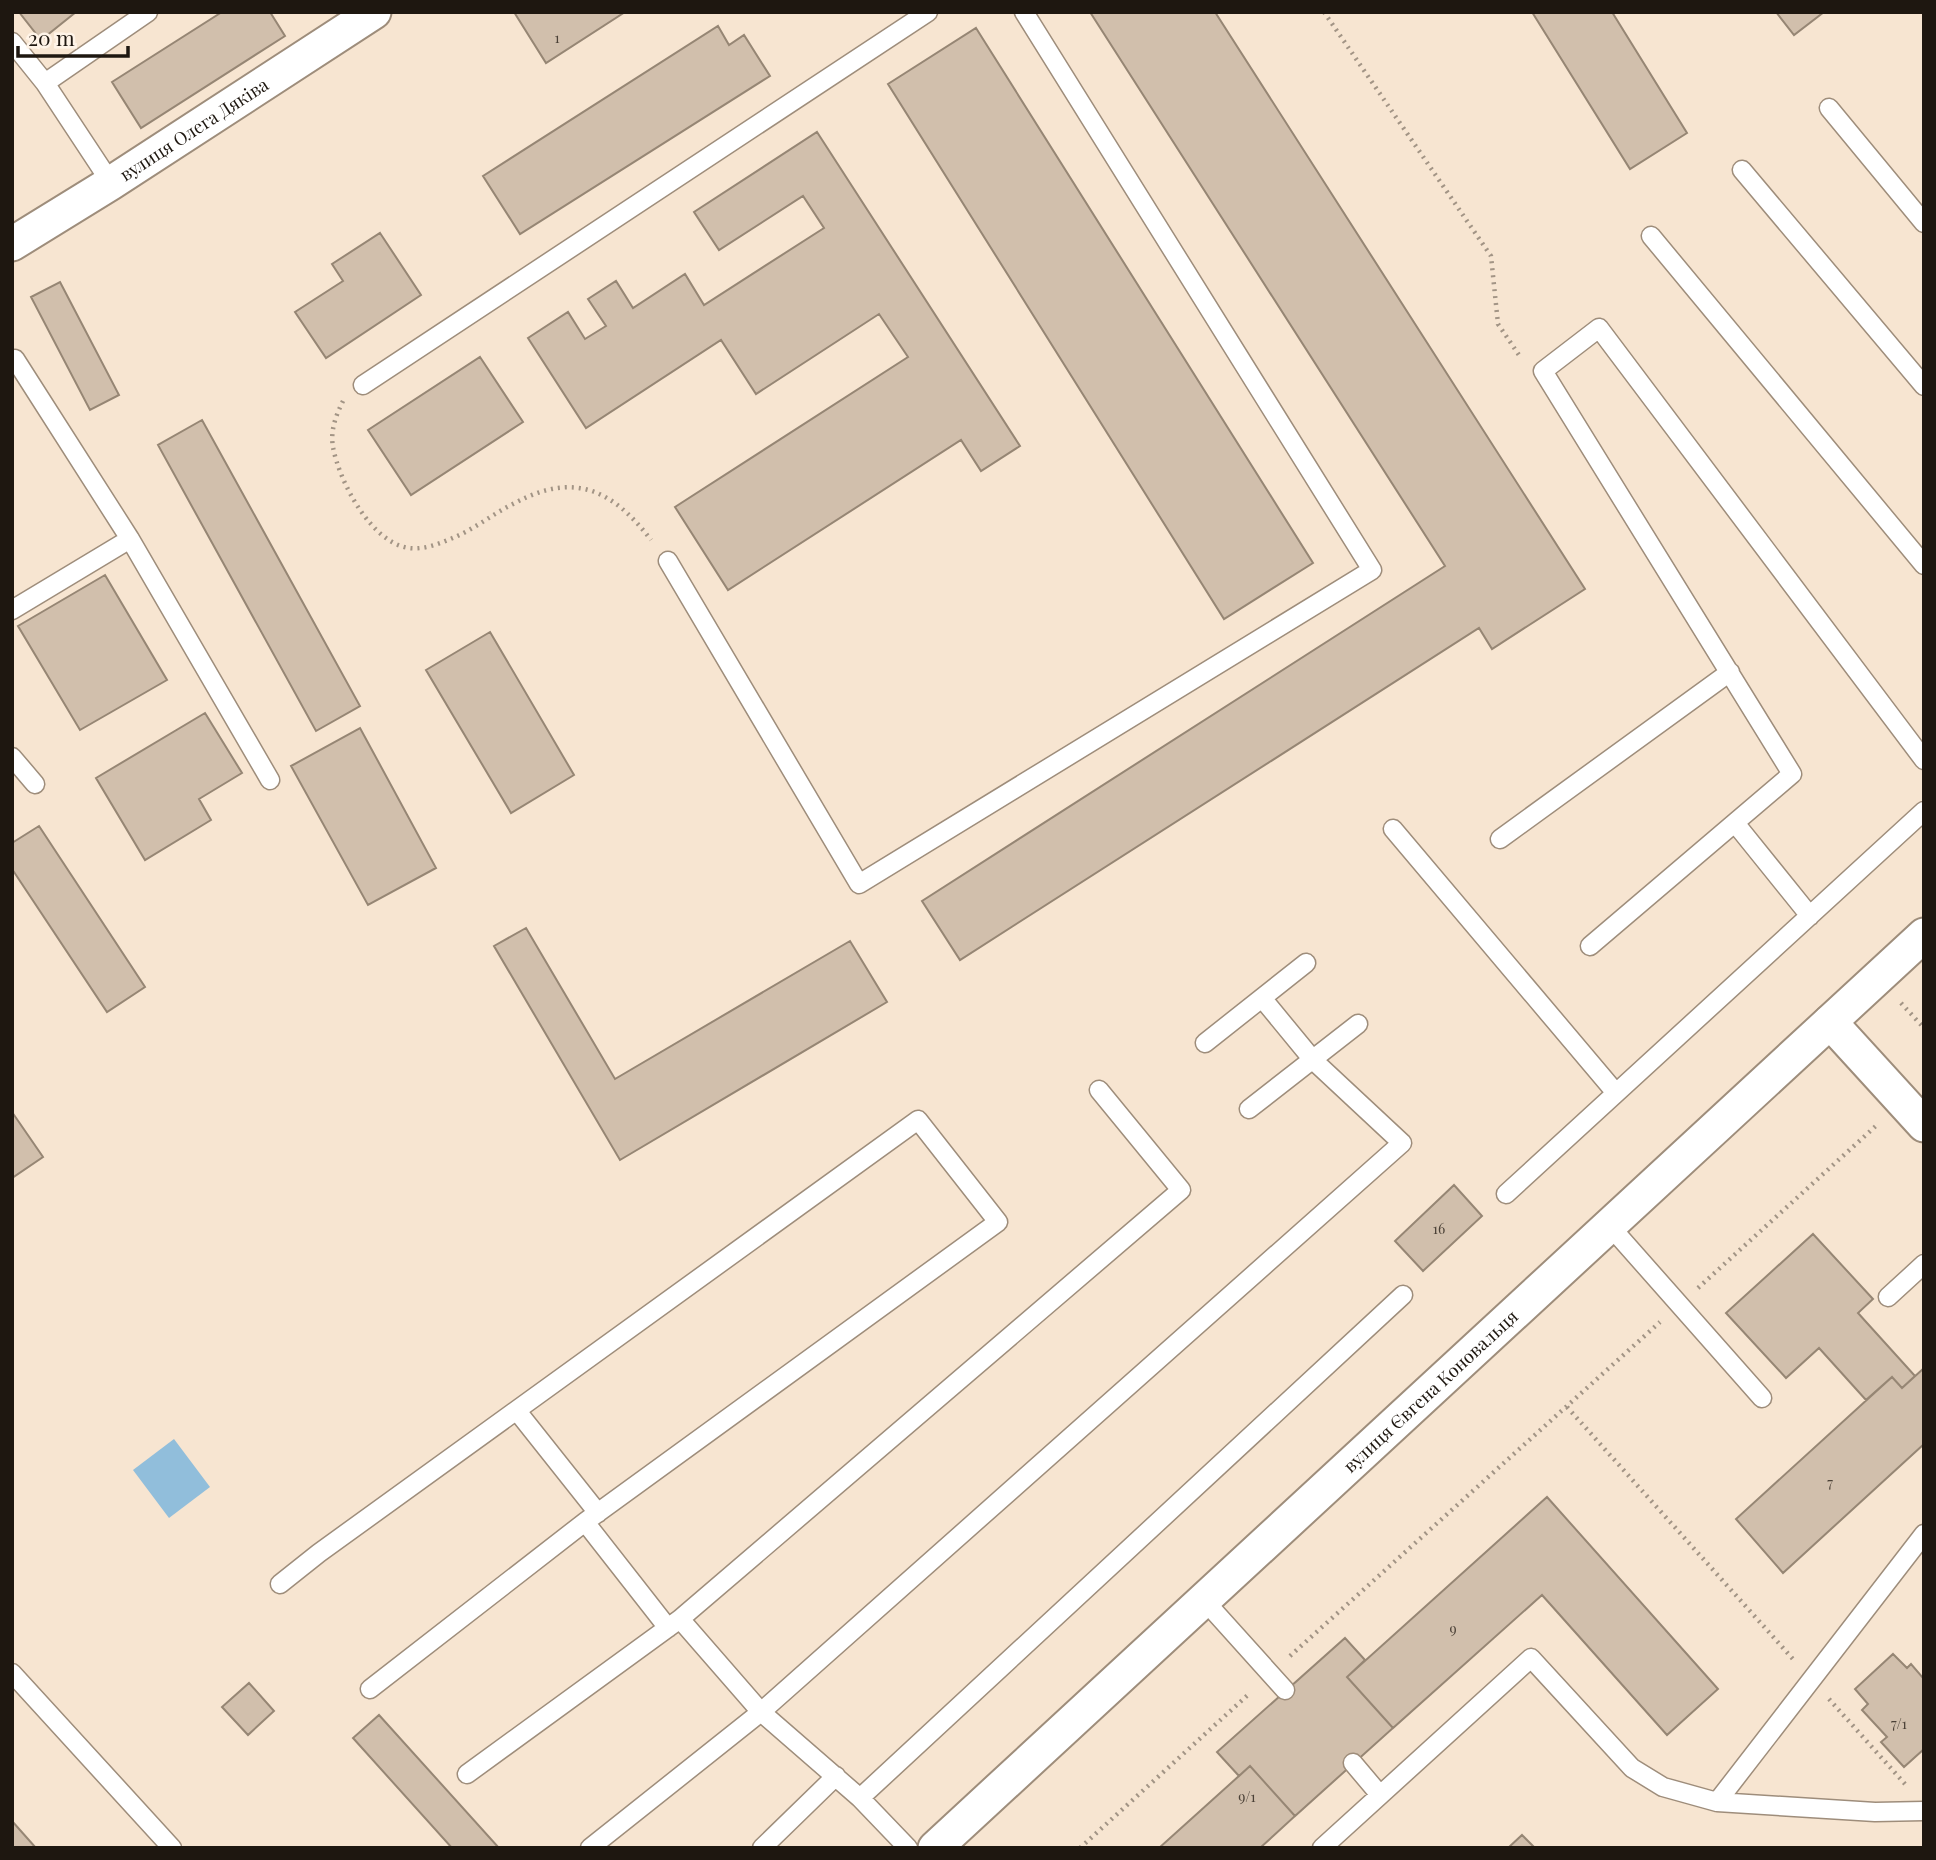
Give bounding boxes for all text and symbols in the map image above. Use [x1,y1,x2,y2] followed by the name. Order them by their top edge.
[18,14,128,58] scale bar
[28,23,75,51] text: 20 m
[554,28,560,47] house number: 1
[115,72,273,186] street label: вулиця Олега Дяківа
[1433,1219,1445,1238] house number: 16
[1338,1304,1523,1477] street label: вулиця Євгена Коновальця
[1827,1473,1833,1492] house number: 7
[1449,1619,1457,1638] house number: 9
[1891,1714,1907,1733] house number: 7/1
[1238,1787,1256,1806] house number: 9/1

